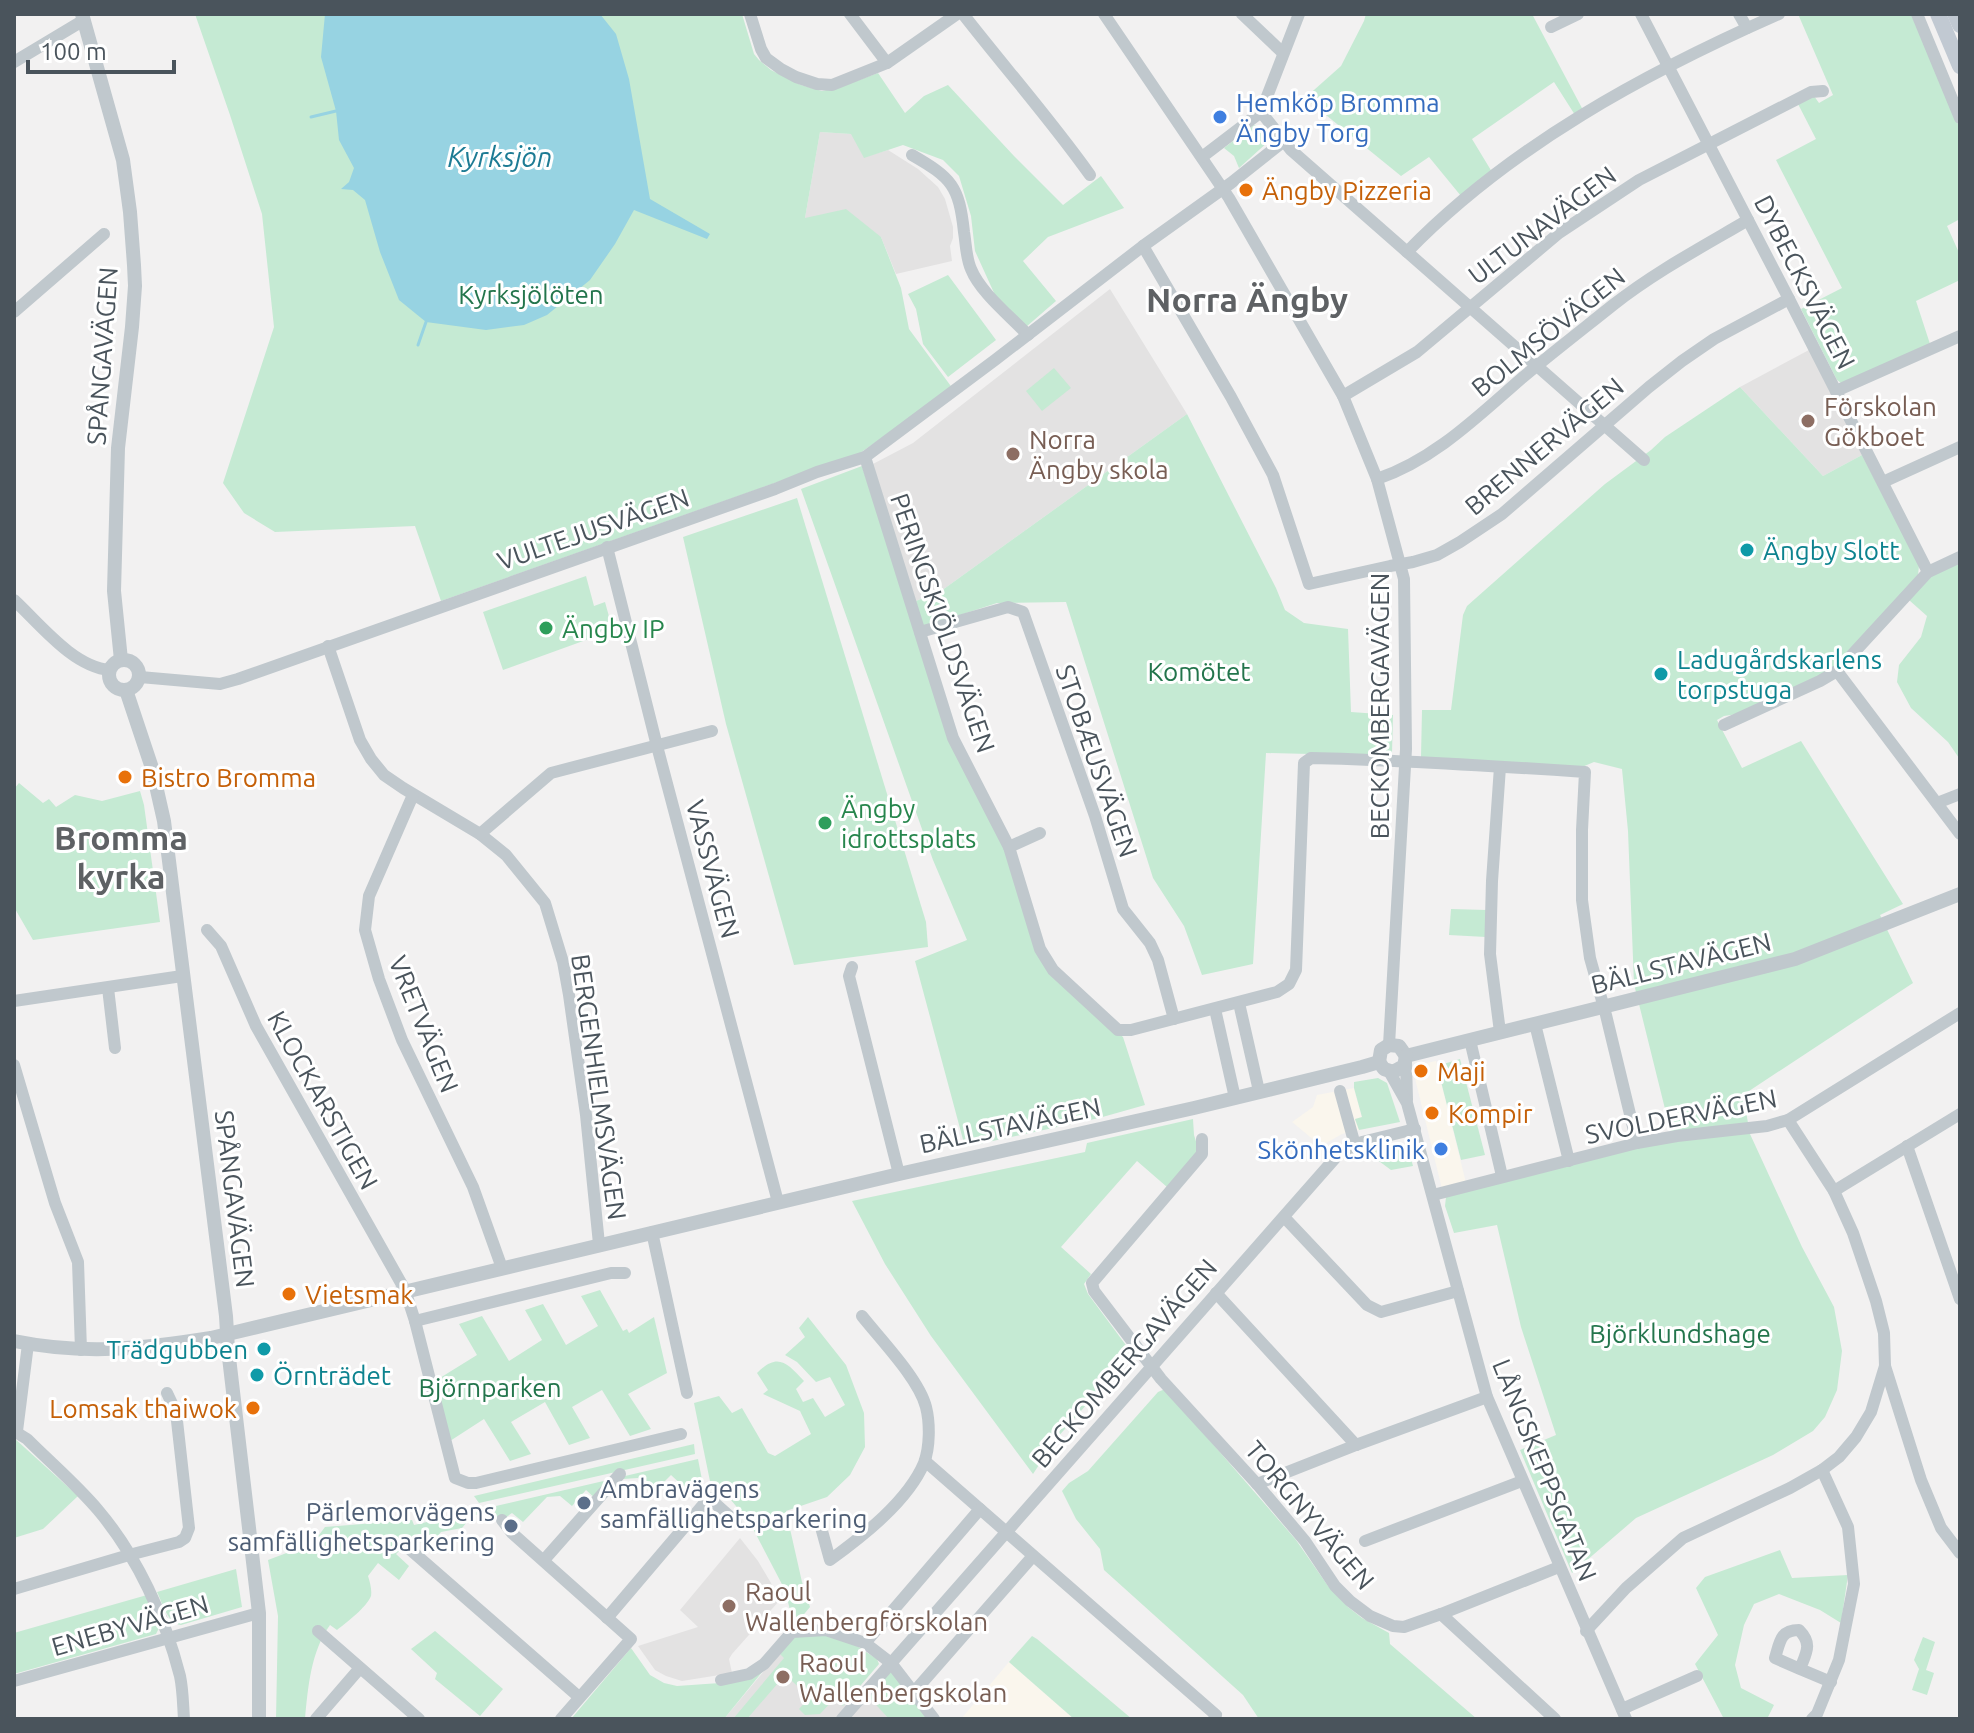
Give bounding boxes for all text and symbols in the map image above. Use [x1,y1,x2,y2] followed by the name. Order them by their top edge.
[28,24,174,74] scale bar
[40,38,107,65] text: 100 m
[1236,88,1440,147] place label: Hemköp Bromma Ängby Torg
[1211,108,1229,126] marker: Hemköp Bromma Ängby Torg
[448,141,552,172] water label: Kyrksjön
[1463,160,1621,290] street label: ULTUNAVÄGEN
[1262,176,1432,205] place label: Ängby Pizzeria
[1237,181,1255,199] marker: Ängby Pizzeria
[1749,190,1861,374] street label: DYBECKSVÄGEN
[1466,262,1630,402] street label: BOLMSÖVÄGEN
[81,266,123,446] street label: SPÅNGAVÄGEN
[458,280,604,309] park label: Kyrksjölöten
[1146,280,1348,318] district label: Norra Ängby
[1459,371,1629,521] street label: BRENNERVÄGEN
[1824,392,1937,451] place label: Förskolan Gökboet
[1799,412,1817,430] marker: Förskolan Gökboet
[1029,425,1169,484] place label: Norra Ängby skola
[1004,445,1022,463] marker: Norra Ängby skola
[493,483,693,575] street label: VULTEJUSVÄGEN
[885,489,1001,757] street label: PERINGSKIÖLDSVÄGEN
[1763,536,1899,565] place label: Ängby Slott
[1738,541,1756,559] marker: Ängby Slott
[1365,573,1394,839] street label: BECKOMBERGAVÄGEN
[562,614,665,643] place label: Ängby IP
[537,619,555,637] marker: Ängby IP
[1677,645,1882,704] place label: Ladugårdskarlens torpstuga
[1147,657,1251,686] park label: Komötet
[1050,661,1144,861] street label: STOBÆUSVÄGEN
[1652,665,1670,683] marker: Ladugårdskarlens torpstuga
[141,763,316,792] place label: Bistro Bromma
[116,768,134,786] marker: Bistro Bromma
[841,794,976,853] place label: Ängby idrottsplats
[681,797,745,941] street label: VASSVÄGEN
[816,814,834,832] marker: Ängby idrottsplats
[54,818,188,895] district label: Bromma kyrka
[1588,927,1774,999] street label: BÄLLSTAVÄGEN
[383,951,465,1097] street label: VRETVÄGEN
[566,952,632,1222] street label: BERGENHIELMSVÄGEN
[262,1006,384,1194] street label: KLOCKARSTIGEN
[1437,1057,1486,1086] place label: Maji
[1412,1062,1430,1080] marker: Maji
[1583,1083,1779,1149] street label: SVOLDERVÄGEN
[917,1092,1103,1158] street label: BÄLLSTAVÄGEN
[1448,1099,1533,1128] place label: Kompir
[1423,1104,1441,1122] marker: Kompir
[210,1109,260,1289] street label: SPÅNGAVÄGEN
[1257,1135,1425,1164] place label: Skönhetsklinik
[1432,1140,1450,1158] marker: Skönhetsklinik
[1026,1253,1222,1473] street label: BECKOMBERGAVÄGEN
[305,1280,413,1309] place label: Vietsmak
[280,1285,298,1303] marker: Vietsmak
[1589,1319,1771,1348] park label: Björklundshage
[107,1335,248,1364] place label: Trädgubben
[255,1340,273,1358] marker: Trädgubben
[1487,1355,1603,1585] street label: LÅNGSKEPPSGATAN
[273,1361,391,1390] place label: Örnträdet
[248,1366,266,1384] marker: Örnträdet
[418,1373,562,1402] park label: Björnparken
[49,1394,237,1423] place label: Lomsak thaiwok
[244,1399,262,1417] marker: Lomsak thaiwok
[1240,1435,1380,1595] street label: TORGNYVÄGEN
[600,1474,867,1533] place label: Ambravägens samfällighetsparkering
[575,1494,593,1512] marker: Ambravägens samfällighetsparkering
[228,1497,495,1556] place label: Pärlemorvägens samfällighetsparkering
[502,1517,520,1535] marker: Pärlemorvägens samfällighetsparkering
[745,1577,988,1636] place label: Raoul Wallenbergförskolan
[48,1589,212,1661] street label: ENEBYVÄGEN
[720,1597,738,1615] marker: Raoul Wallenbergförskolan
[799,1648,1007,1707] place label: Raoul Wallenbergskolan
[774,1668,792,1686] marker: Raoul Wallenbergskolan

